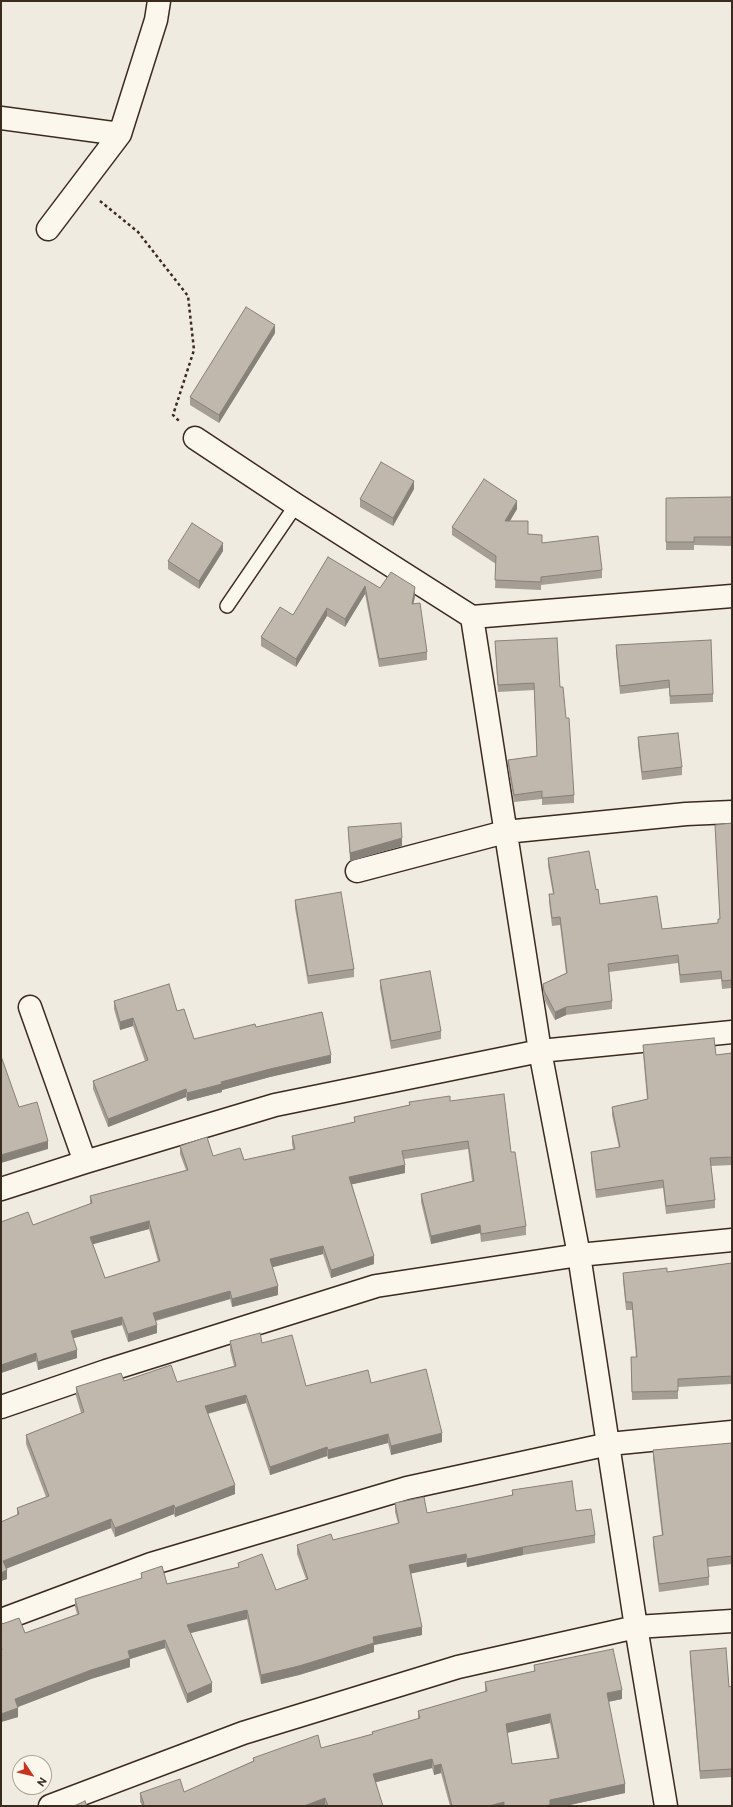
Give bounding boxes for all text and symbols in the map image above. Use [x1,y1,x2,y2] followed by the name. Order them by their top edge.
[12,1755,52,1795] north arrow
[34,1774,49,1789] text: N

